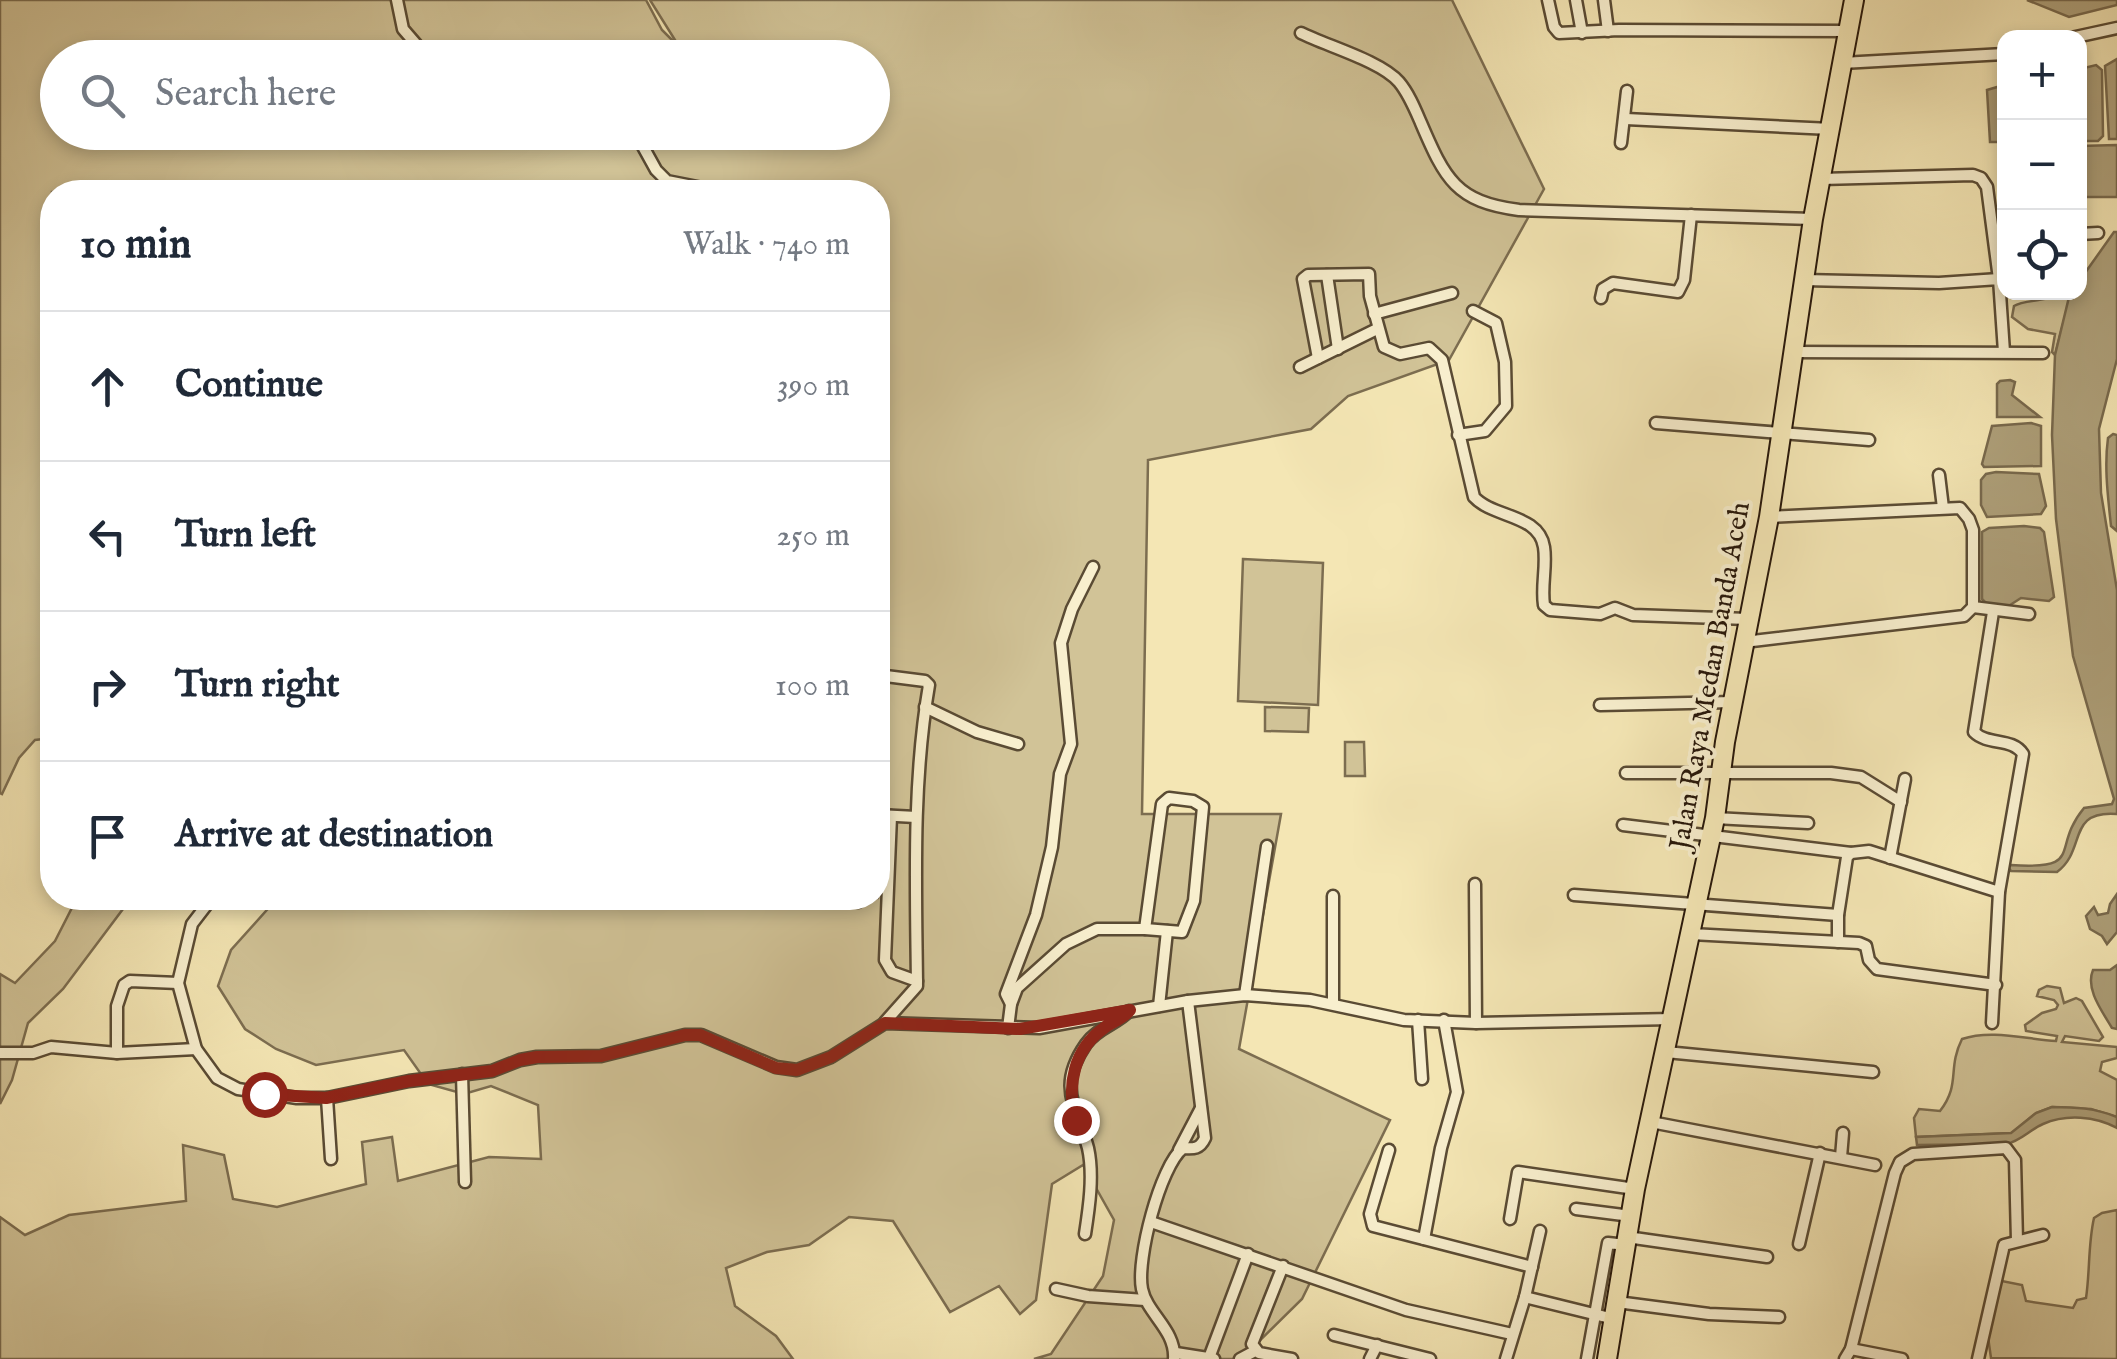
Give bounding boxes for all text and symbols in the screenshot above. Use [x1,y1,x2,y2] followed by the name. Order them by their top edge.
[1997,30,2087,300] map controls
[1997,30,2087,120] button: +
[40,40,890,150] search box
[75,68,130,123] icon: search
[155,71,336,119] text: Search here
[1997,120,2087,210] button: −
[1997,210,2087,300] button: locate
[80,219,191,272] text: 10 min
[683,225,850,266] text: Walk · 740 m
[80,359,135,414] icon: ahead
[175,362,323,410] text: Continue
[777,366,850,407] text: 390 m
[1663,499,1759,856] street label: Jalan Raya Medan Banda Aceh
[80,509,135,564] icon: left
[175,512,316,560] text: Turn left
[776,516,850,557] text: 250 m
[80,659,135,714] icon: right
[175,662,339,710] text: Turn right
[775,666,850,707] text: 100 m
[80,809,135,864] icon: arrive
[175,812,493,860] text: Arrive at destination
[242,1072,288,1118] route start
[1054,1098,1100,1144] route end

